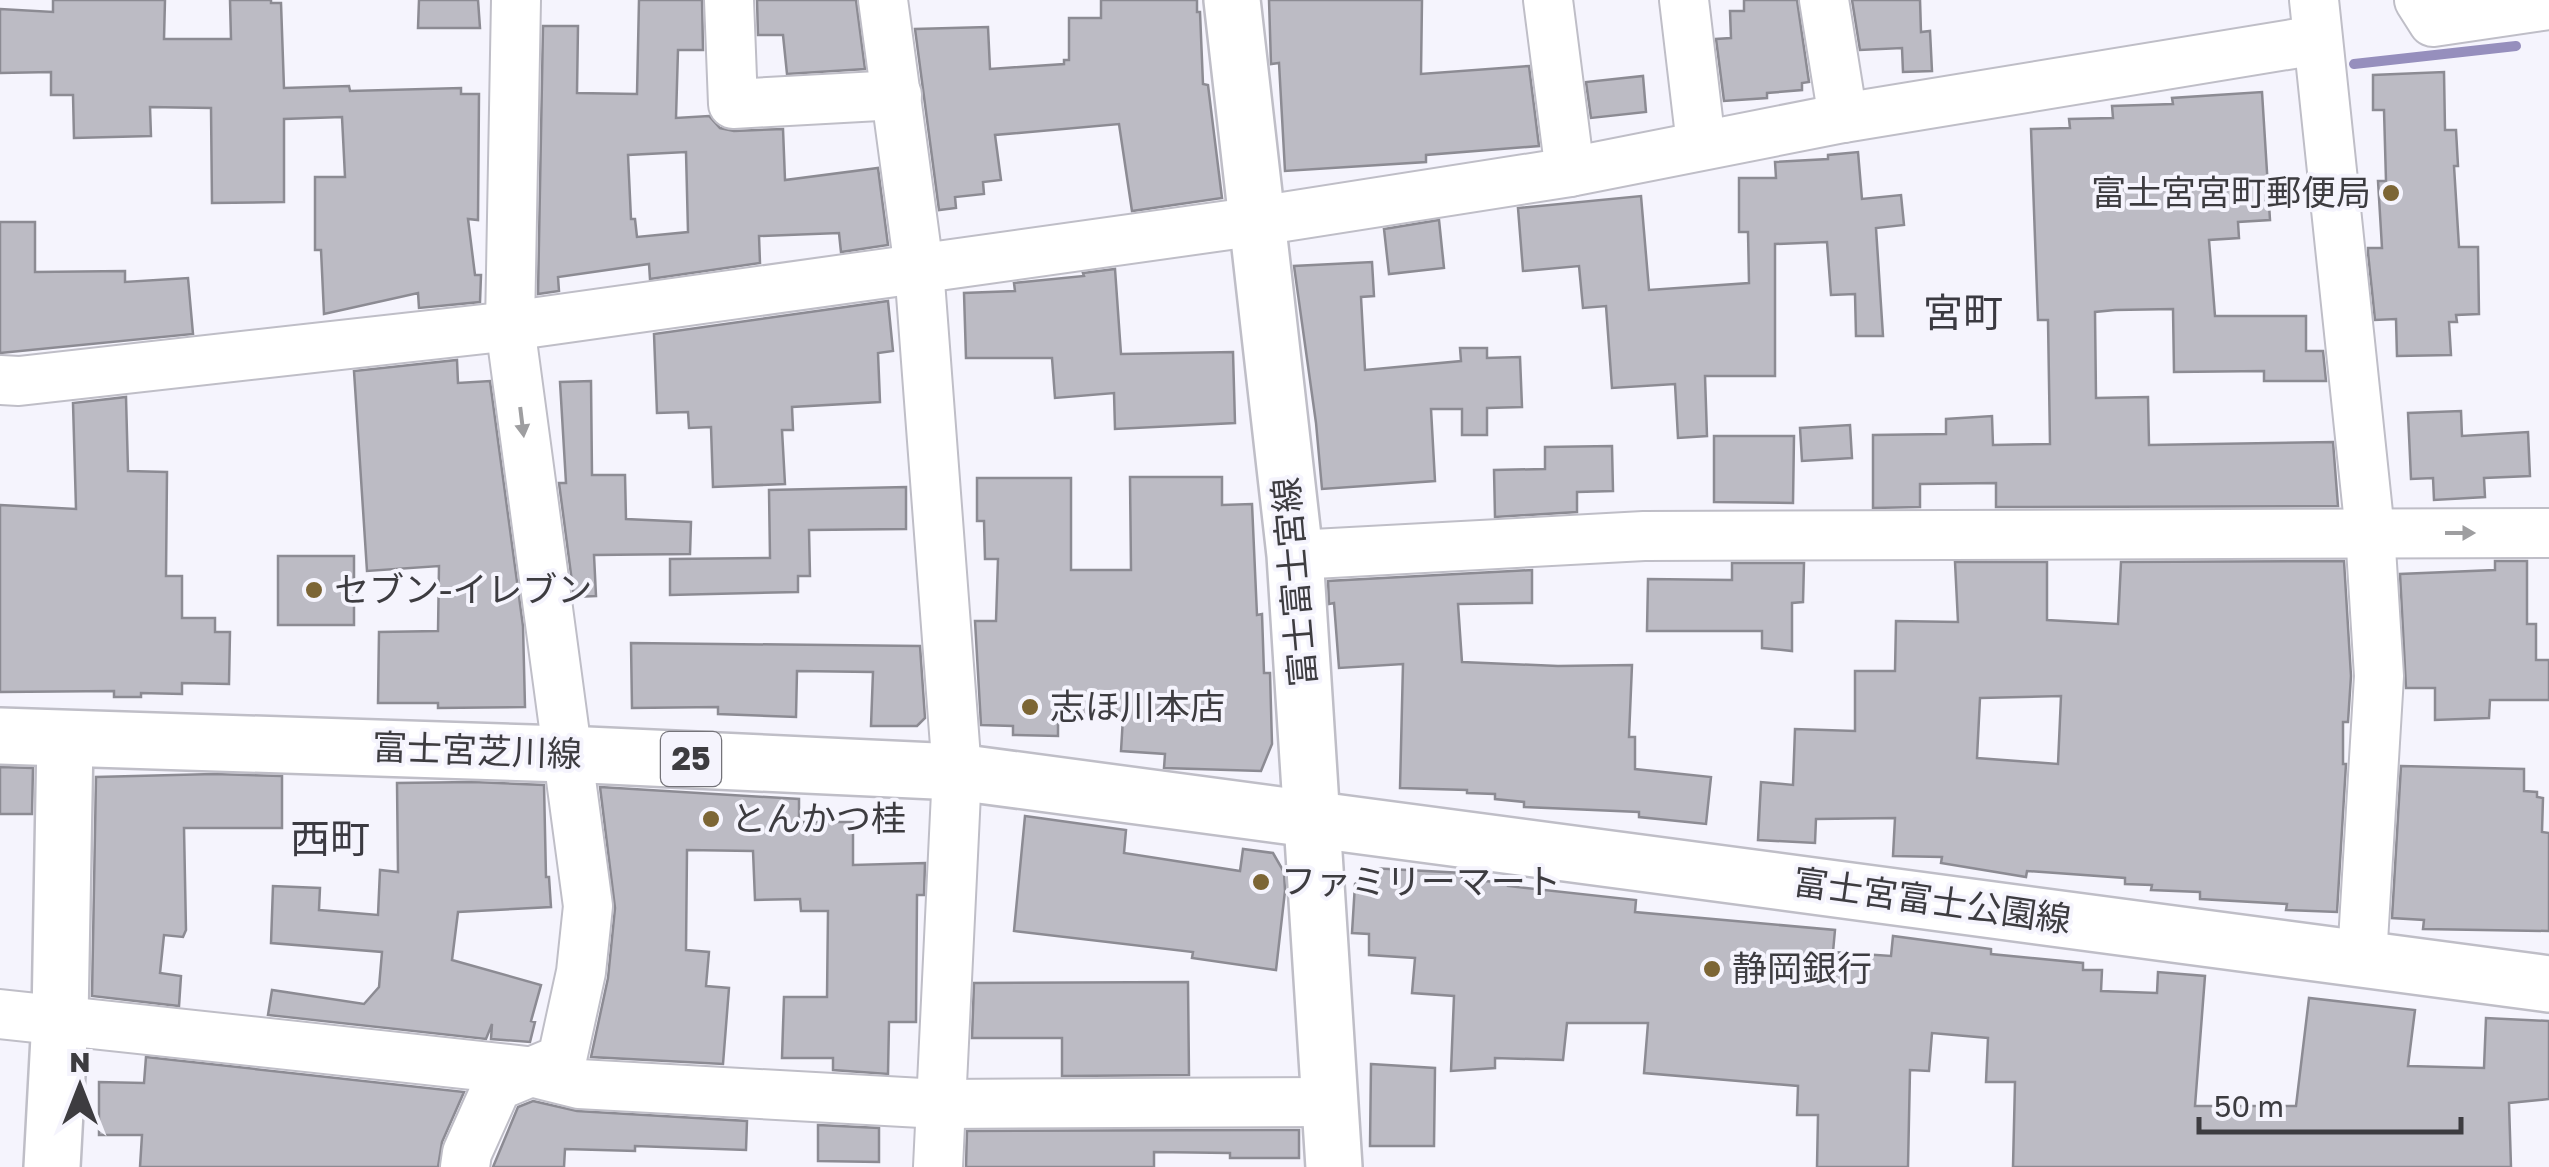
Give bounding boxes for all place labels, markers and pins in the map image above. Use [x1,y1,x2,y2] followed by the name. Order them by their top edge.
[2091,171,2371,213] place label: 富士宮宮町郵便局
[2380,182,2402,204] marker: 富士宮宮町郵便局
[334,568,592,610] place label: セブン-イレブン
[303,579,325,601] marker: セブン-イレブン
[1050,685,1225,727] place label: 志ほ川本店
[1019,696,1041,718] marker: 志ほ川本店
[731,797,906,839] place label: とんかつ桂
[700,808,722,830] marker: とんかつ桂
[1281,860,1561,902] place label: ファミリーマート
[1250,871,1272,893] marker: ファミリーマート
[1732,947,1872,989] place label: 静岡銀行
[1701,958,1723,980] marker: 静岡銀行

